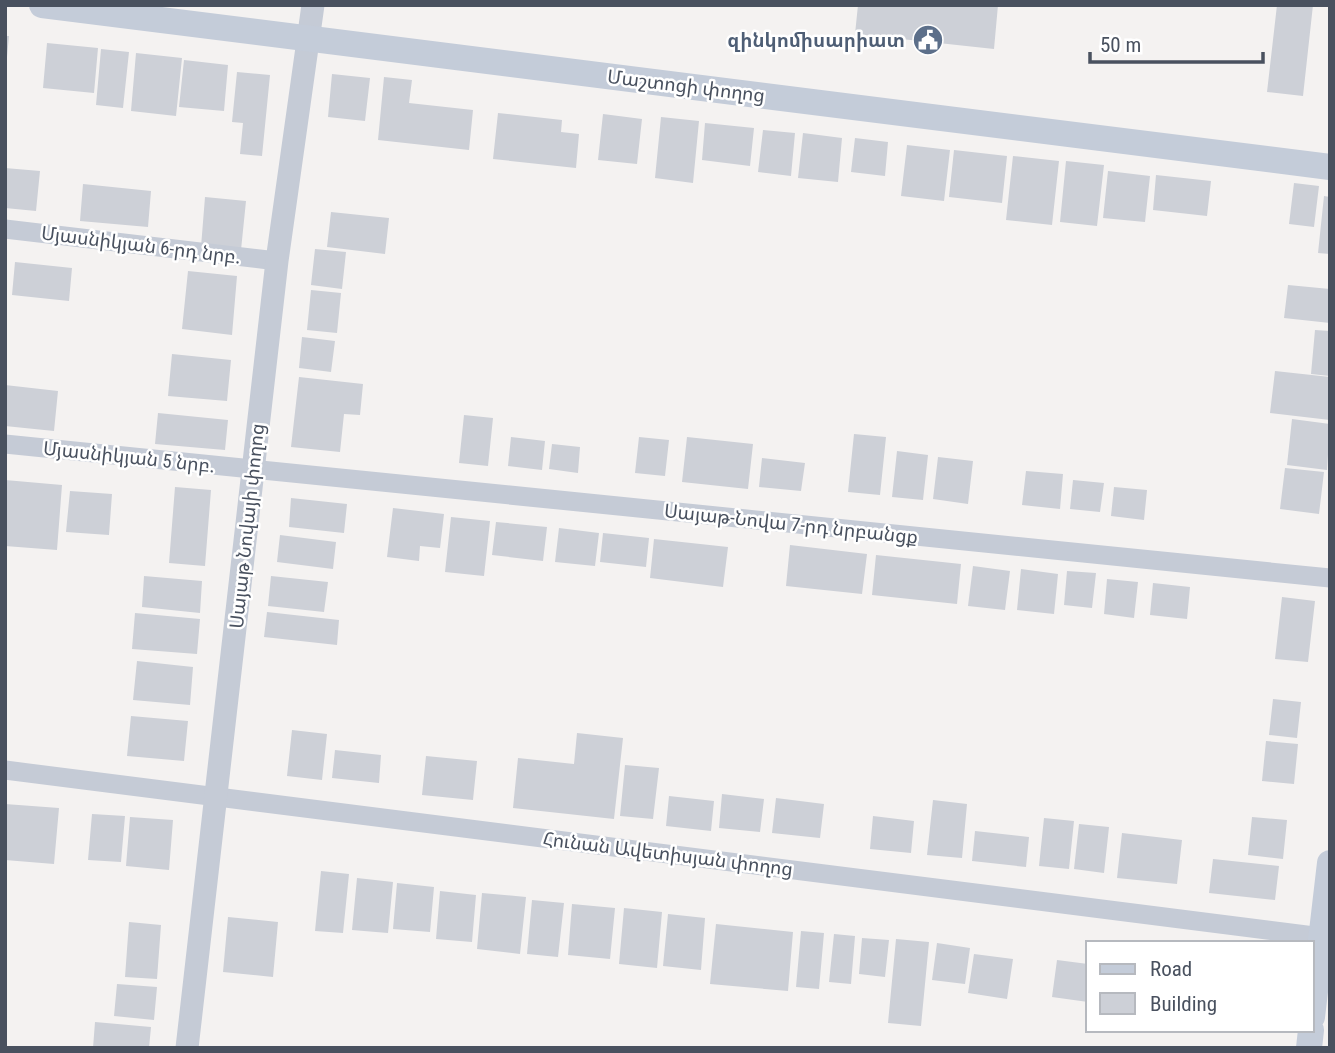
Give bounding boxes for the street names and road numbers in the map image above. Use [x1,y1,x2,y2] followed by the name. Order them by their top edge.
[606,65,766,107] street label: Մաշտոցի փողոց
[40,221,242,269] street label: Մյասնիկյան 6-րդ նրբ.
[225,422,269,630] street label: Սայաթ Նովայի փողոց
[42,437,216,477] street label: Մյասնիկյան 5 նրբ.
[663,499,919,549] street label: Սայաթ-Նովա 7-րդ նրբանցք
[542,827,794,881] street label: Հունան Ավետիսյան փողոց

